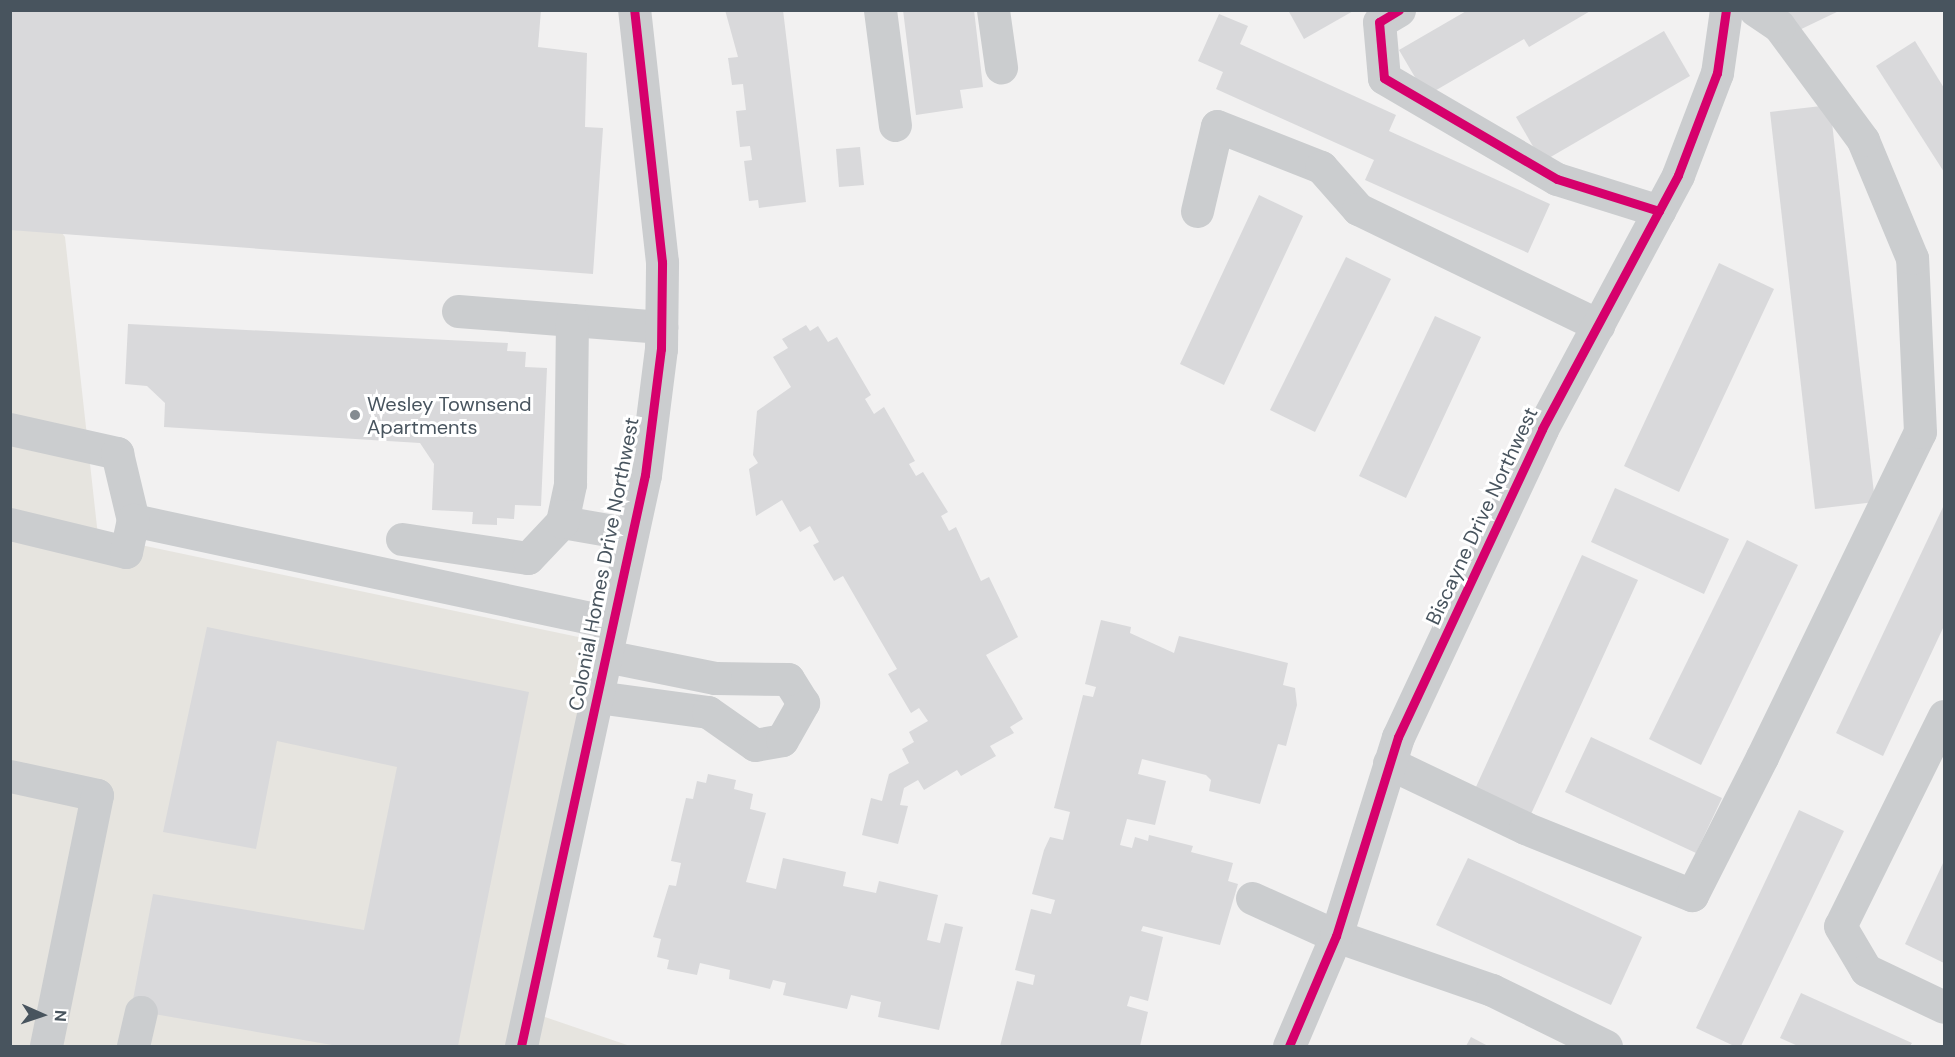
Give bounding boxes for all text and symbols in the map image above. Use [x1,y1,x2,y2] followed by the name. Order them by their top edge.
[367,392,532,439] place label: Wesley Townsend Apartments
[1421,404,1543,628] street label: Biscayne Drive Northwest
[348,408,362,422] marker: Wesley Townsend Apartments
[564,415,644,713] street label: Colonial Homes Drive Northwest
[12,985,72,1045] north arrow
[50,1010,71,1022] text: N

